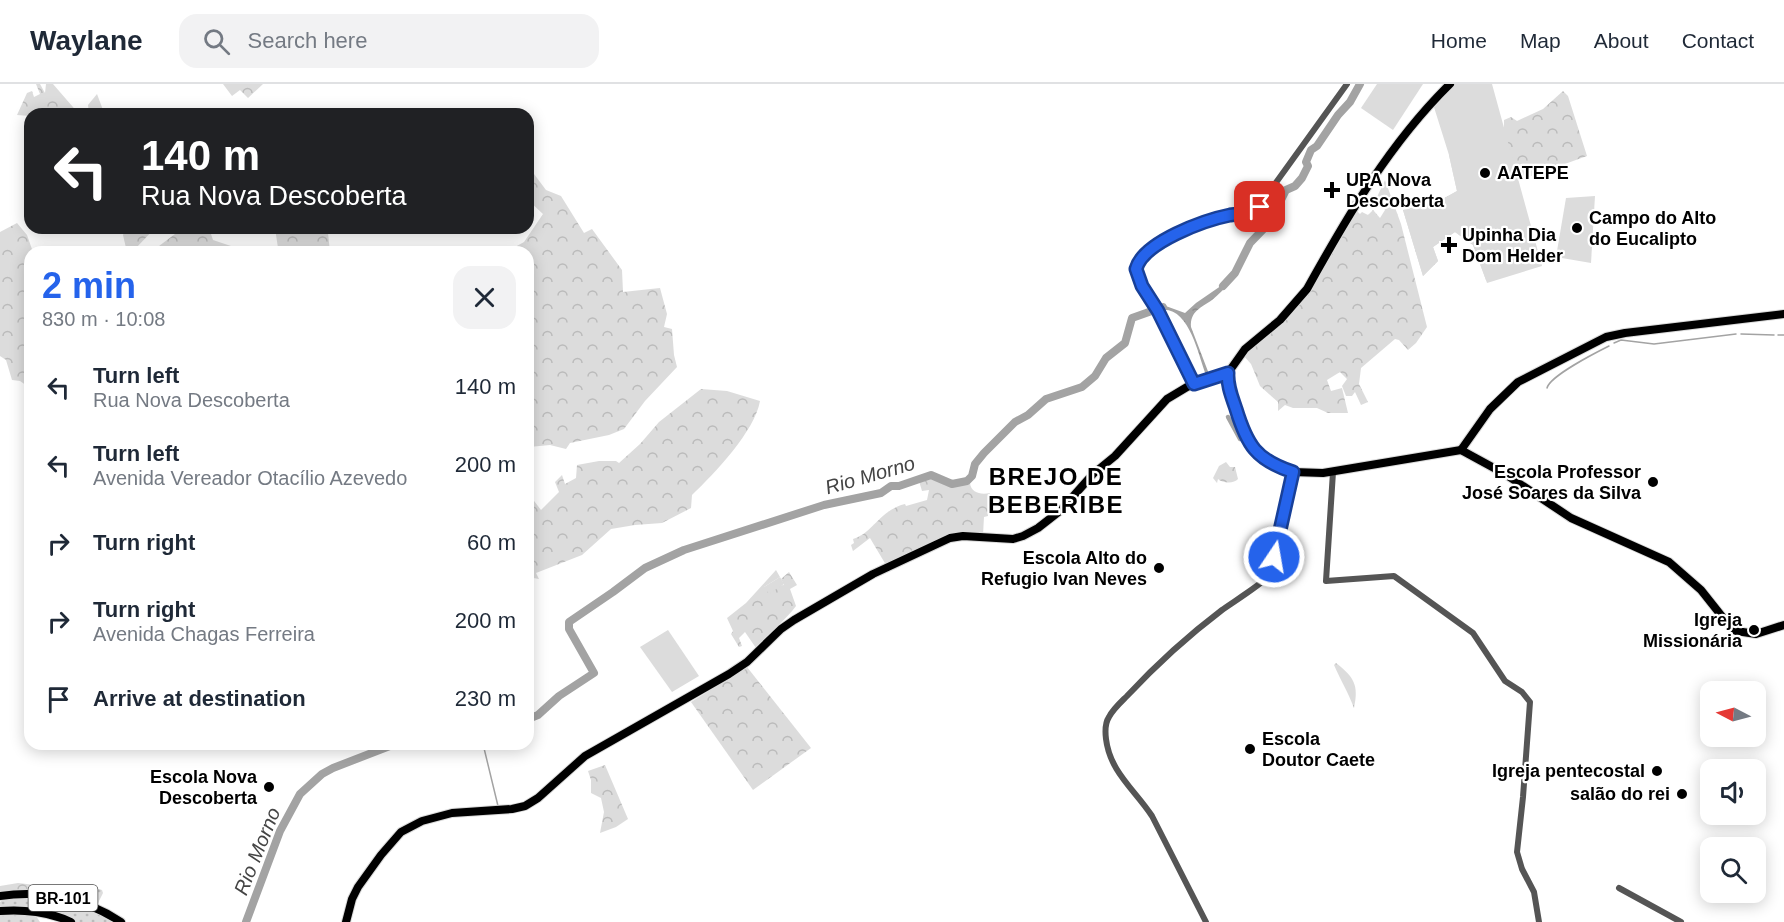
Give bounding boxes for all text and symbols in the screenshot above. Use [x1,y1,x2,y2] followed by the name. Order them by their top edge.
[179,14,599,68] search box
[30,25,143,56] text: Waylane
[200,25,233,58] icon: search
[248,28,367,53] text: Search here
[1431,29,1487,52] text: Home
[1520,29,1561,52] text: Map
[1594,29,1649,52] text: About
[1682,29,1754,52] text: Contact
[42,132,120,210] icon: left
[141,132,260,179] text: 140 m
[1497,163,1569,183] place label: AATEPE
[1478,166,1492,180] marker: AATEPE
[1346,170,1445,211] place label: UPA Nova Descoberta
[141,181,407,211] text: Rua Nova Descoberta
[1234,181,1285,232] pin
[1323,181,1341,199] marker: UPA Nova Descoberta
[1243,190,1276,223] icon: arrive
[1589,208,1716,249] place label: Campo do Alto do Eucalipto
[1570,221,1584,235] marker: Campo do Alto do Eucalipto
[1462,225,1563,266] place label: Upinha Dia Dom Helder
[1440,236,1458,254] marker: Upinha Dia Dom Helder
[42,265,136,306] text: 2 min
[453,266,516,329] button: close
[42,308,165,330] text: 830 m · 10:08
[93,363,179,388] text: Turn left
[42,371,75,404] icon: left
[455,374,516,399] text: 140 m
[93,389,290,411] text: Rua Nova Descoberta
[93,441,179,466] text: Turn left
[42,449,75,482] icon: left
[455,452,516,477] text: 200 m
[823,452,917,498] water label: Rio Morno
[1462,462,1642,503] place label: Escola Professor José Soares da Silva
[988,463,1124,518] district label: BREJO DE BEBERIBE
[93,467,407,489] text: Avenida Vereador Otacílio Azevedo
[1646,475,1660,489] marker: Escola Professor José Soares da Silva
[1242,525,1306,589] position arrow
[42,527,75,560] icon: right
[93,530,195,555] text: Turn right
[467,530,516,555] text: 60 m
[981,548,1147,589] place label: Escola Alto do Refugio Ivan Neves
[1152,561,1166,575] marker: Escola Alto do Refugio Ivan Neves
[93,597,195,622] text: Turn right
[42,605,75,638] icon: right
[455,608,516,633] text: 200 m
[1643,610,1743,651] place label: Igreja Missionária
[93,623,315,645] text: Avenida Chagas Ferreira
[1747,623,1761,637] marker: Igreja Missionária
[1700,681,1766,747] north arrow
[1700,681,1766,903] map controls
[42,683,75,716] icon: arrive
[93,686,306,711] text: Arrive at destination
[455,686,516,711] text: 230 m
[1262,729,1375,770] place label: Escola Doutor Caete
[1243,742,1257,756] marker: Escola Doutor Caete
[1700,759,1766,825] button: sound
[1492,761,1645,781] place label: Igreja pentecostal
[1650,764,1664,778] marker: Igreja pentecostal
[150,767,258,808] place label: Escola Nova Descoberta
[262,780,276,794] marker: Escola Nova Descoberta
[1570,784,1670,804] place label: salão do rei
[1675,787,1689,801] marker: salão do rei
[230,804,284,898] water label: Rio Morno
[1700,837,1766,903] button: search
[28,885,98,911] road number: BR-101

